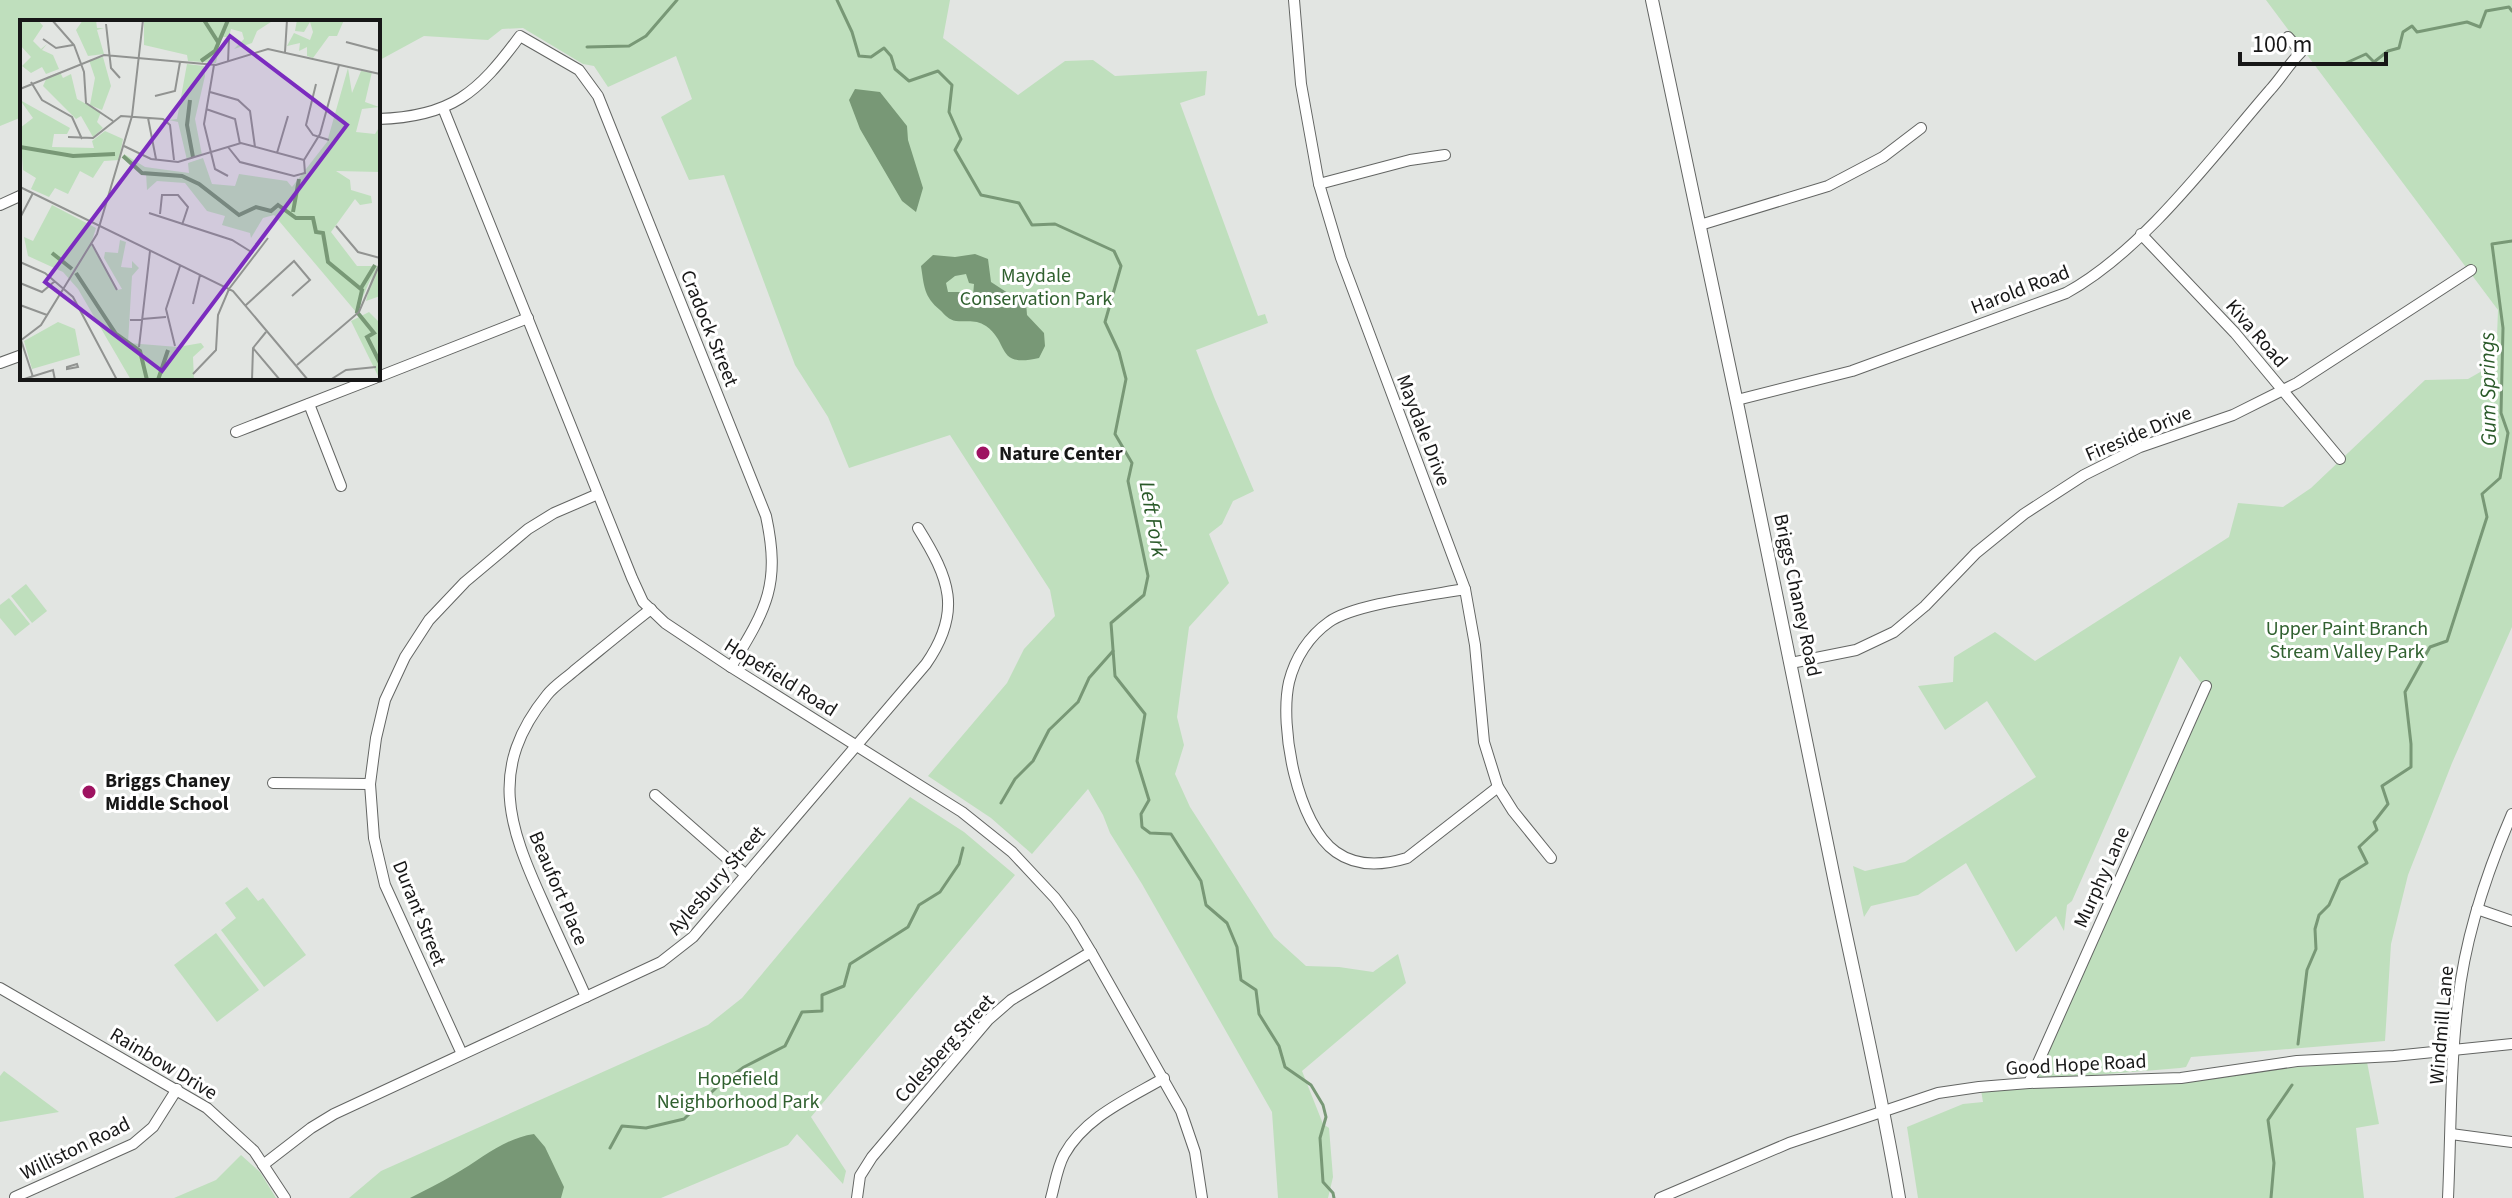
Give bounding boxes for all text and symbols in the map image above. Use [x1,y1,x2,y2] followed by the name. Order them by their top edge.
[2240,16,2386,66] scale bar
[20,20,380,380] inset map
[2252,27,2312,62] text: 100 m
[1967,258,2074,322] street label: Harold Road
[960,262,1112,313] park label: Maydale Conservation Park
[673,266,745,391] street label: Cradock Street
[2219,293,2294,374] street label: Kiva Road
[2471,332,2505,446] water label: Gum Springs
[1389,371,1457,490] street label: Maydale Drive
[2081,399,2196,469] street label: Fireside Drive
[999,440,1123,468] place label: Nature Center
[974,444,992,462] marker: Nature Center
[1131,479,1176,560] water label: Left Fork
[1766,511,1828,679] street label: Briggs Chaney Road
[2266,615,2428,666] park label: Upper Paint Branch Stream Valley Park
[718,632,842,724] street label: Hopefield Road
[105,767,231,818] place label: Briggs Chaney Middle School
[80,783,98,801] marker: Briggs Chaney Middle School
[661,820,772,941] street label: Aylesbury Street
[2067,822,2137,933] street label: Murphy Lane
[521,827,595,950] street label: Beaufort Place
[385,856,453,971] street label: Durant Street
[2423,964,2461,1086] street label: Windmill Lane
[888,988,1001,1109] street label: Colesberg Street
[104,1021,223,1107] street label: Rainbow Drive
[2005,1047,2147,1083] street label: Good Hope Road
[657,1065,819,1116] park label: Hopefield Neighborhood Park
[16,1110,135,1188] street label: Williston Road

